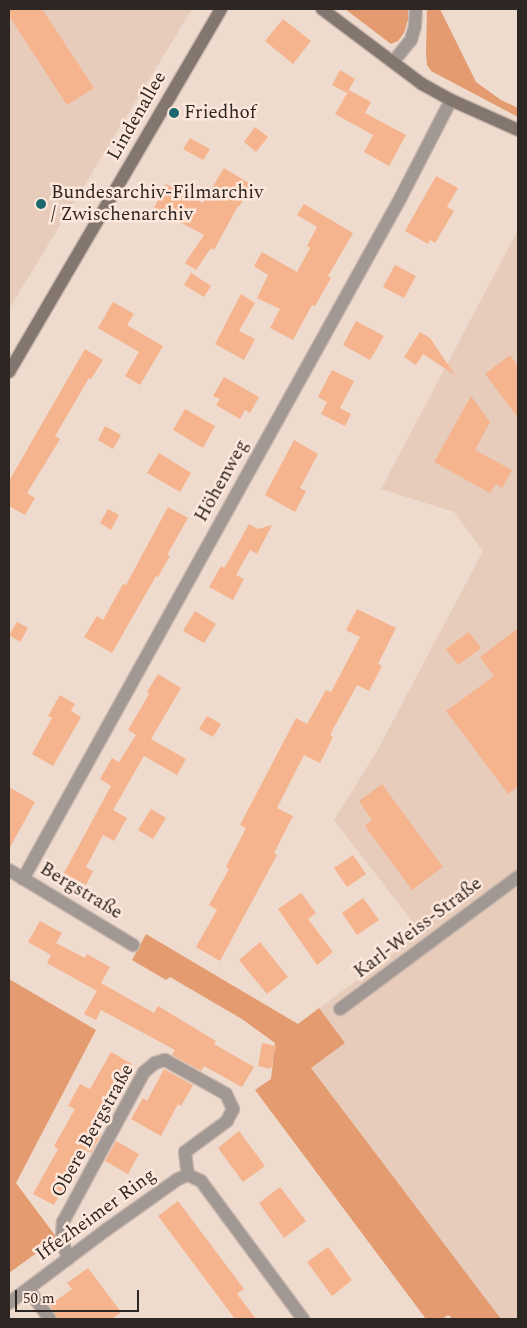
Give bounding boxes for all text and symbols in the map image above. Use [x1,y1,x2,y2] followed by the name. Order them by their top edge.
[102,68,172,164] street label: Lindenallee
[184,102,256,124] place label: Friedhof
[168,107,180,119] marker: Friedhof
[51,182,263,226] place label: Bundesarchiv-Filmarchiv / Zwischenarchiv
[35,198,47,210] marker: Bundesarchiv-Filmarchiv / Zwischenarchiv
[190,436,254,526] street label: Höhenweg
[36,857,126,925] street label: Bergstraße
[350,873,486,983] street label: Karl-Weiss-Straße
[47,1060,139,1202] street label: Obere Bergstraße
[32,1164,160,1266] street label: Iffezheimer Ring
[18,1280,141,1312] scale bar
[23,1287,55,1310] text: 50 m

